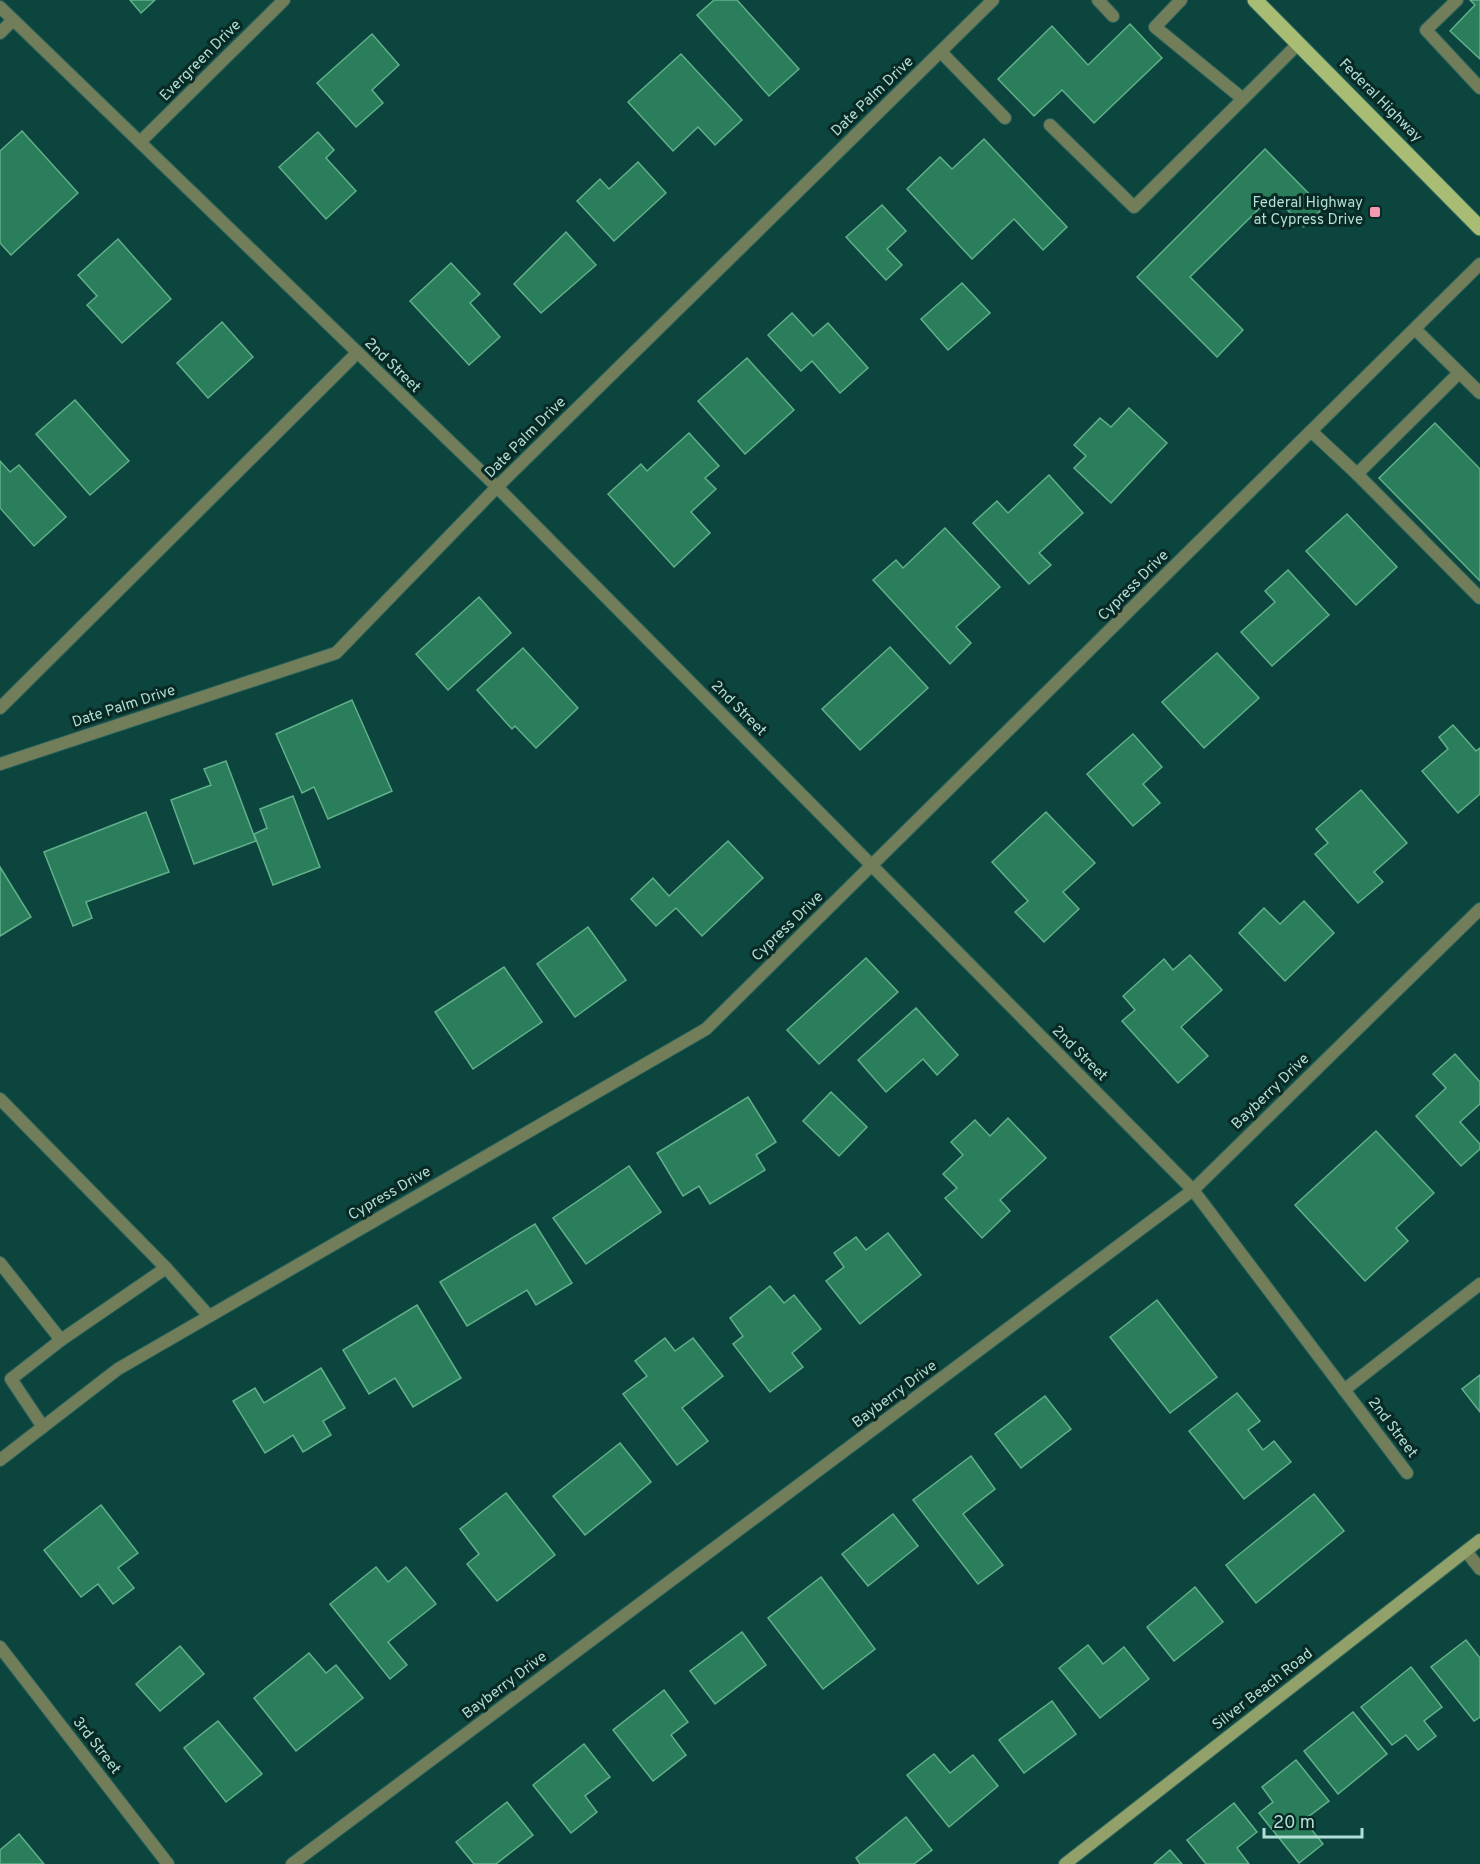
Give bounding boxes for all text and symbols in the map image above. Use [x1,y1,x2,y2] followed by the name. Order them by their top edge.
[156,16,246,106] street label: Evergreen Drive
[828,53,918,141] street label: Date Palm Drive
[1334,55,1426,147] street label: Federal Highway
[1252,194,1363,230] place label: Federal Highway at Cypress Drive
[1368,205,1382,219] marker: Federal Highway at Cypress Drive
[360,334,424,398] street label: 2nd Street
[481,393,571,483] street label: Date Palm Drive
[1095,547,1173,625] street label: Cypress Drive
[706,677,770,741] street label: 2nd Street
[70,681,178,733] street label: Date Palm Drive
[748,888,828,966] street label: Cypress Drive
[1047,1022,1111,1086] street label: 2nd Street
[1228,1050,1314,1134] street label: Bayberry Drive
[345,1163,435,1225] street label: Cypress Drive
[849,1357,941,1433] street label: Bayberry Drive
[1363,1394,1421,1462] street label: 2nd Street
[1209,1645,1317,1735] street label: Silver Beach Road
[459,1648,551,1724] street label: Bayberry Drive
[68,1713,124,1779] street label: 3rd Street
[1264,1801,1362,1839] scale bar
[1273,1812,1315,1835] text: 20 m

